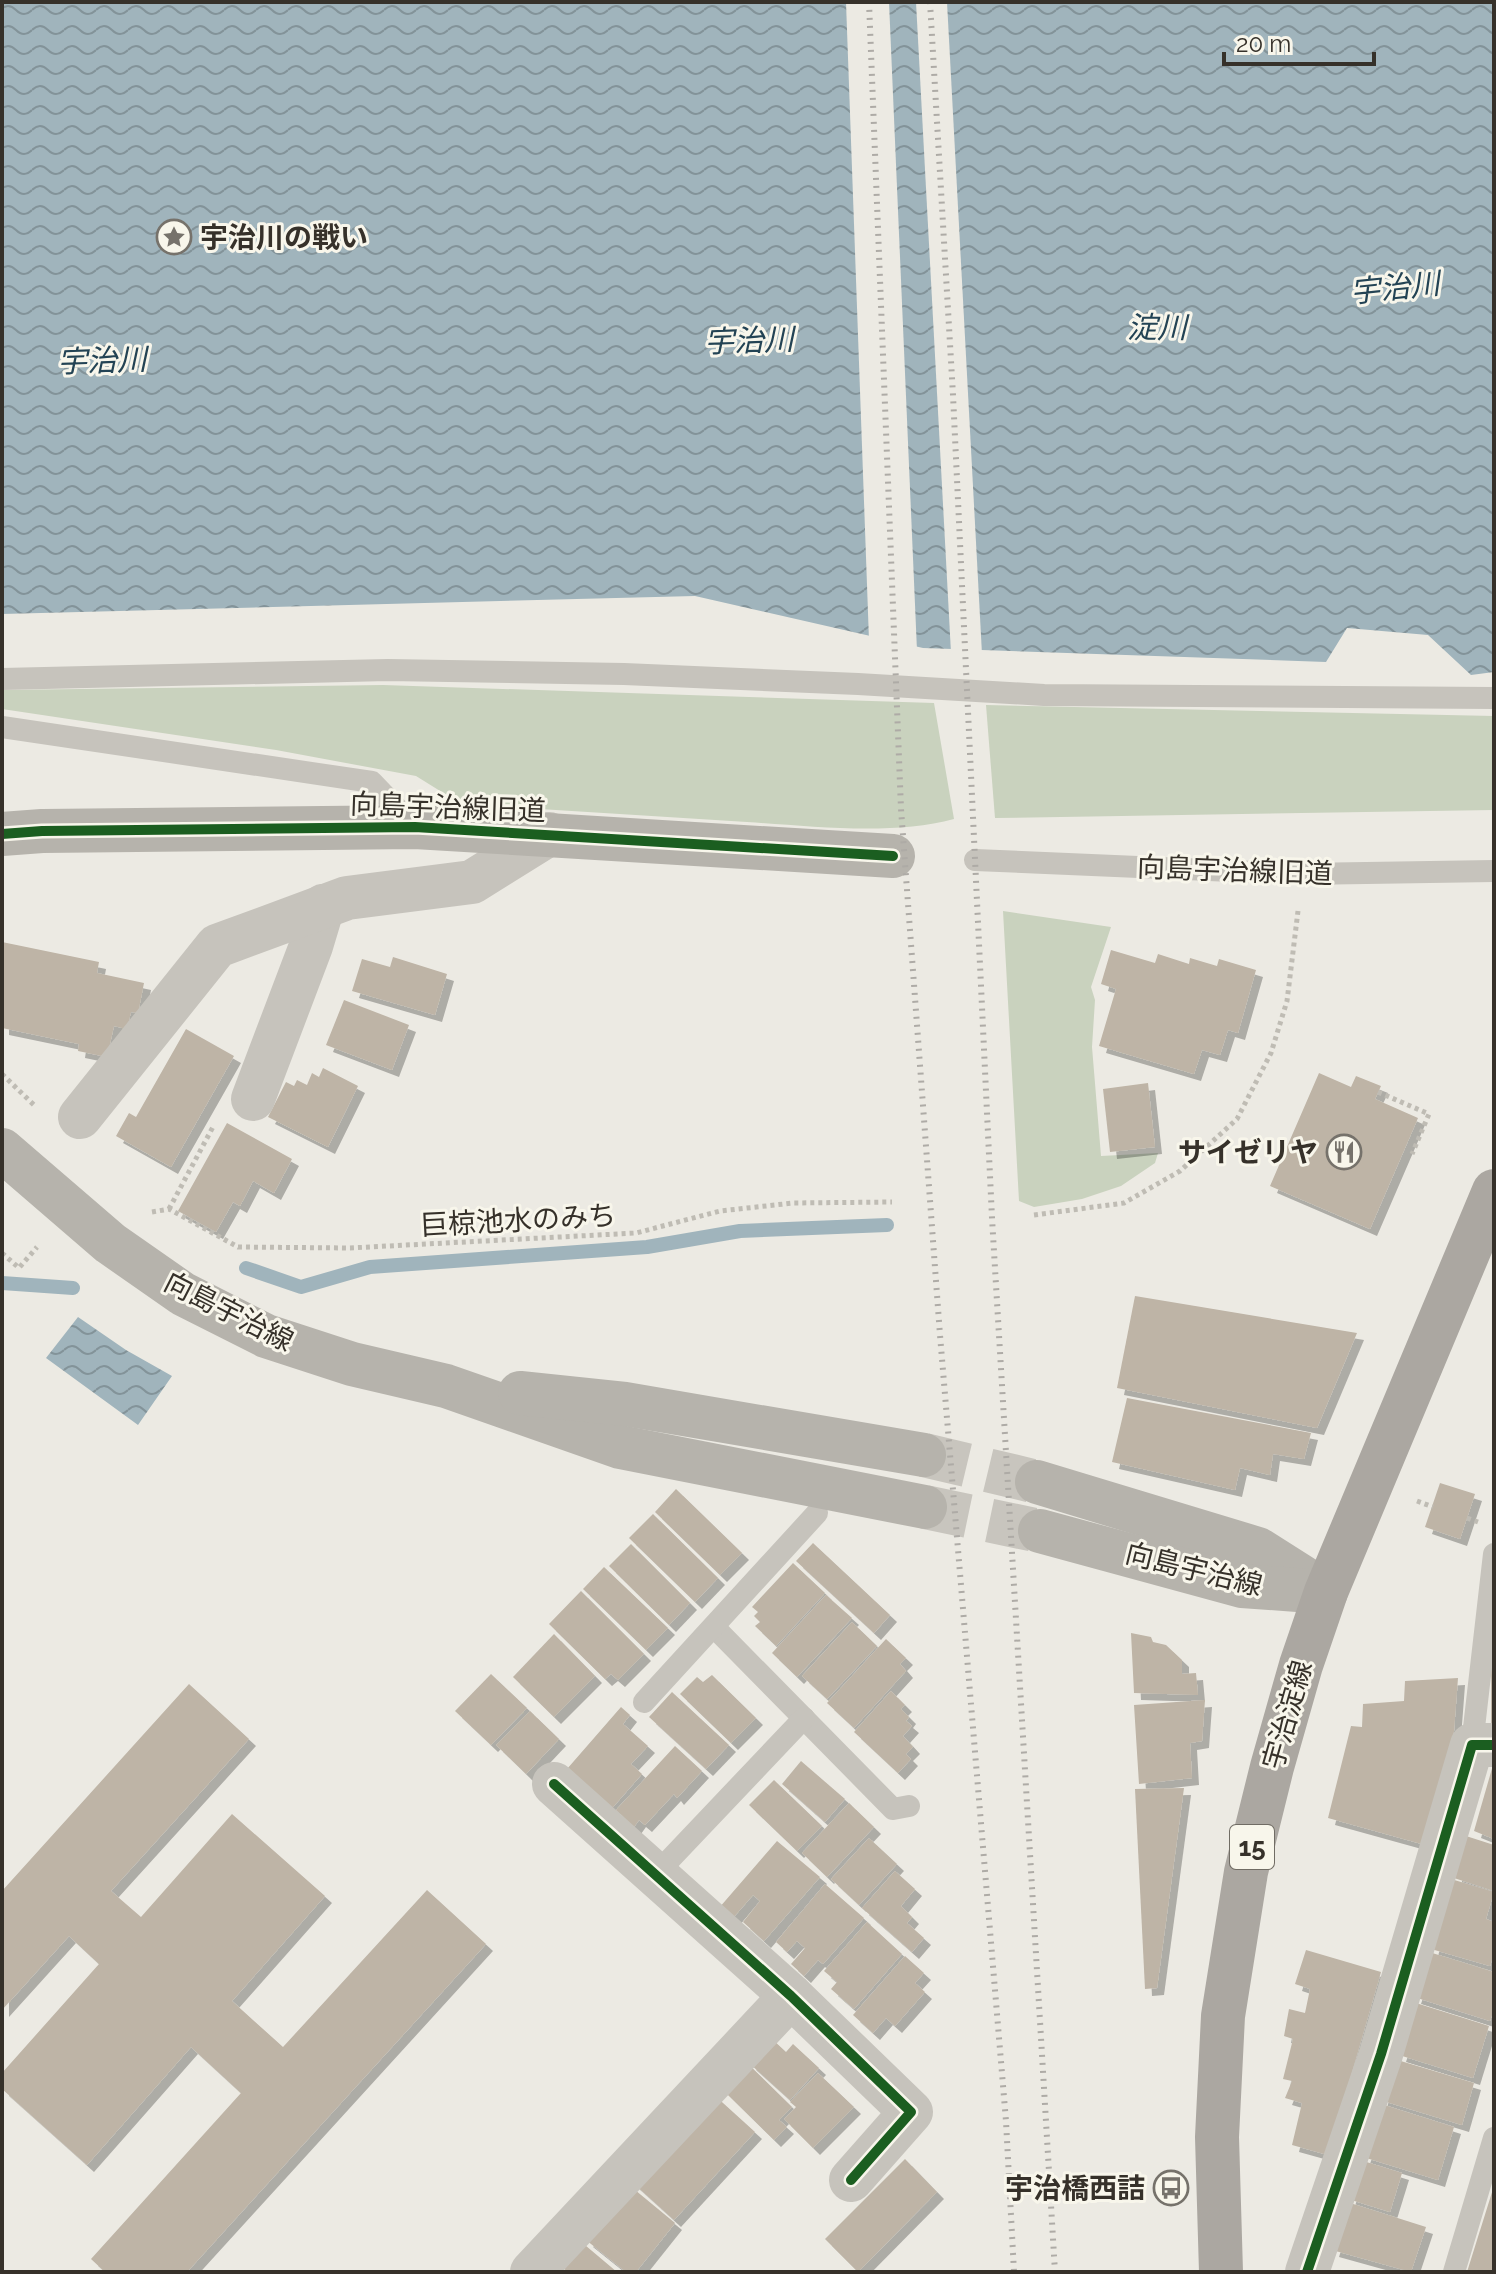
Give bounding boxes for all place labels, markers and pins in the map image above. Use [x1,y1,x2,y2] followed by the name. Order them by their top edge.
[155,218,193,256] place icon: 宇治川の戦い
[200,221,368,254] place label: 宇治川の戦い
[1325,1133,1363,1171] restaurant icon: サイゼリヤ
[1178,1136,1318,1169] place label: サイゼリヤ
[1152,2169,1190,2207] bus stop icon: 宇治橋西詰
[1005,2172,1145,2205] place label: 宇治橋西詰

